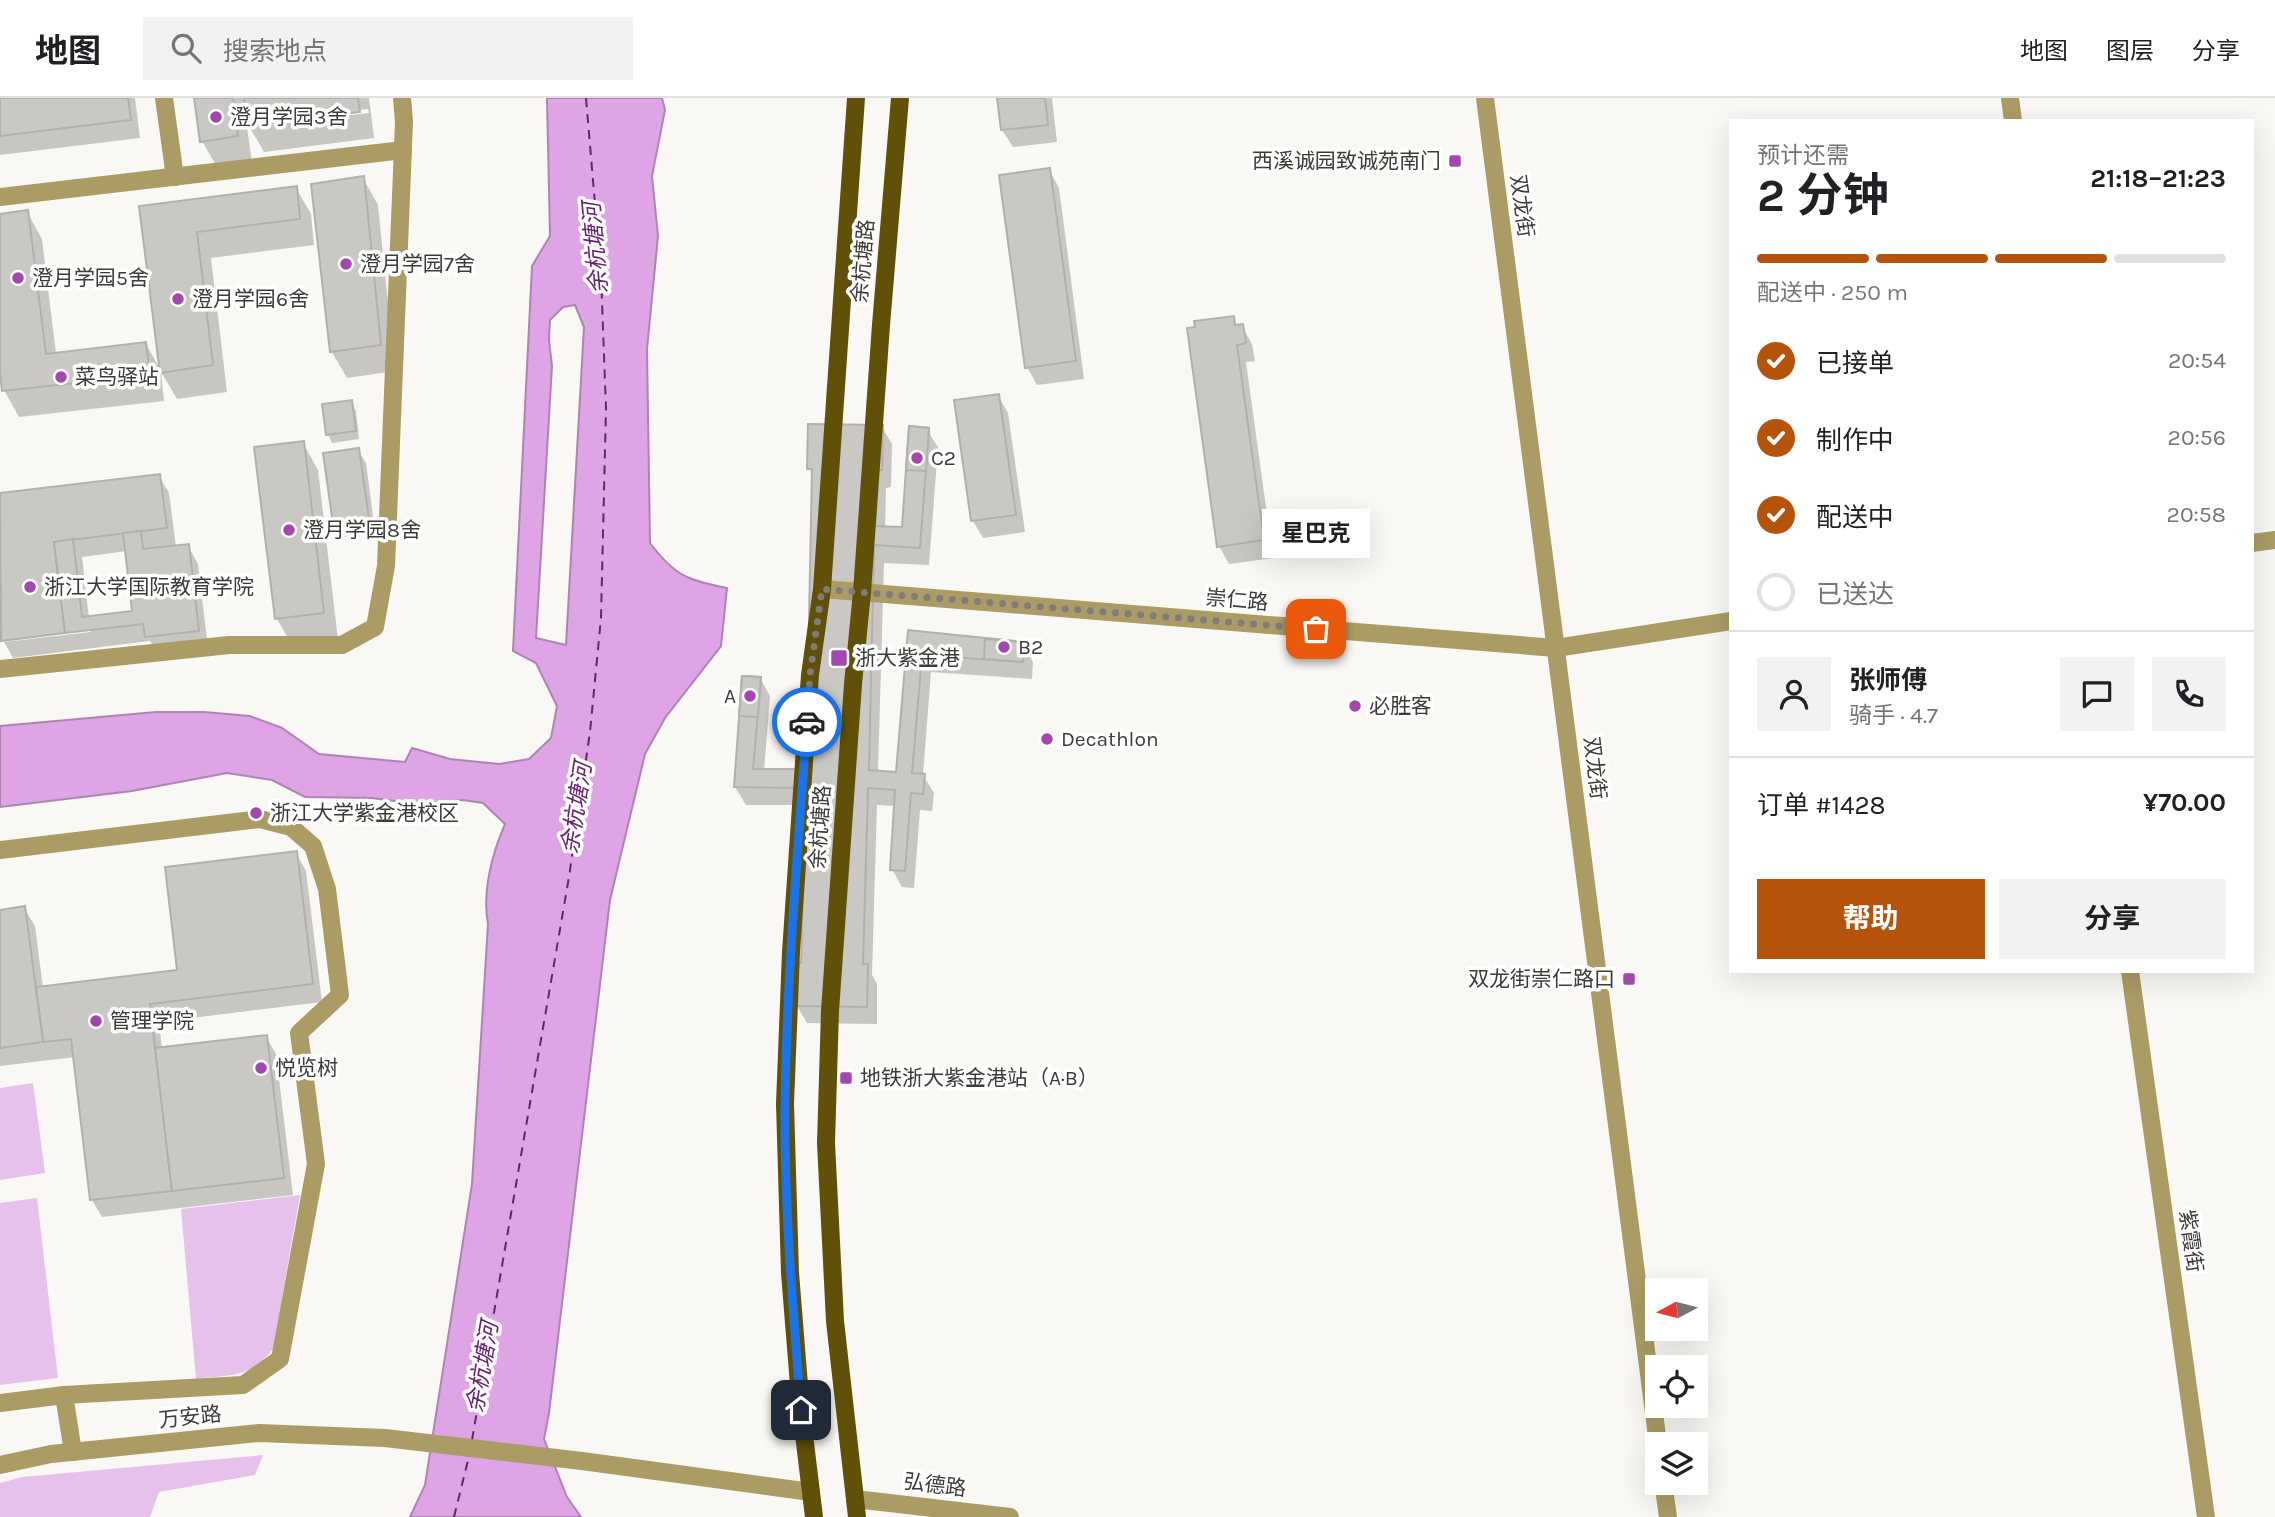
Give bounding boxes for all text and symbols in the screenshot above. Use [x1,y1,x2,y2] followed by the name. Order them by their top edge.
[143,17,633,80] search box
[167,29,205,67] icon: search
[35,32,101,70] text: 地图
[223,36,327,67] text: 搜索地点
[2020,37,2068,65] text: 地图
[2106,37,2154,65] text: 图层
[2192,37,2240,65] text: 分享
[230,105,347,129] place label: 澄月学园3舍
[208,109,224,125] marker: 澄月学园3舍
[1757,142,1849,169] text: 预计还需
[1252,149,1441,173] place label: 西溪诚园致诚苑南门
[1447,153,1463,169] marker: 西溪诚园致诚苑南门
[2090,163,2226,194] text: 21:18–21:23
[1757,169,1888,223] text: 2 分钟
[1506,173,1538,239] street label: 双龙街
[578,197,613,295] water label: 余杭塘河
[847,218,879,304] street label: 余杭塘路
[360,252,475,276] place label: 澄月学园7舍
[338,256,354,272] marker: 澄月学园7舍
[32,266,149,290] place label: 澄月学园5舍
[10,270,26,286] marker: 澄月学园5舍
[1757,279,1908,306] text: 配送中 · 250 m
[192,287,309,311] place label: 澄月学园6舍
[170,291,186,307] marker: 澄月学园6舍
[1757,342,1795,380] icon: check
[2168,347,2226,374] text: 20:54
[1816,348,1894,379] text: 已接单
[75,365,159,389] place label: 菜鸟驿站
[53,369,69,385] marker: 菜鸟驿站
[1757,419,1795,457] icon: check
[2168,424,2226,451] text: 20:56
[1816,425,1894,456] text: 制作中
[931,446,956,470] place label: C2
[909,450,925,466] marker: C2
[1757,496,1795,534] icon: check
[2167,501,2226,528] text: 20:58
[1816,502,1894,533] text: 配送中
[1262,510,1370,559] callout: 星巴克
[303,518,421,542] place label: 澄月学园8舍
[1282,520,1351,547] text: 星巴克
[281,522,297,538] marker: 澄月学园8舍
[44,575,254,599] place label: 浙江大学国际教育学院
[22,579,38,595] marker: 浙江大学国际教育学院
[1816,579,1894,610] text: 已送达
[1205,585,1269,615] street label: 崇仁路
[1286,599,1346,659] pin
[1297,610,1335,648] icon: bag
[1018,635,1043,659] place label: B2
[996,639,1012,655] marker: B2
[855,646,960,670] place label: 浙大紫金港
[829,648,849,668] marker: 浙大紫金港
[1757,657,1831,731] button: person
[2060,657,2134,731] button: chat
[2152,657,2226,731] button: phone
[1849,665,1927,696] text: 张师傅
[724,684,736,708] place label: A
[772,687,842,757] courier
[742,688,758,704] marker: A
[1369,694,1432,718] place label: 必胜客
[1347,698,1363,714] marker: 必胜客
[1849,702,1938,729] text: 骑手 · 4.7
[788,703,826,741] icon: car
[1061,727,1159,751] place label: Decathlon
[1039,731,1055,747] marker: Decathlon
[1579,735,1611,801] street label: 双龙街
[556,757,598,856] water label: 余杭塘河
[805,784,835,870] street label: 余杭塘路
[2143,787,2226,818] text: ¥70.00
[1757,790,1886,821] text: 订单 #1428
[270,801,459,825] place label: 浙江大学紫金港校区
[248,805,264,821] marker: 浙江大学紫金港校区
[1757,879,1985,959] button: 帮助
[1999,879,2226,959] button: 分享
[1468,967,1615,991] place label: 双龙街崇仁路口
[1621,971,1637,987] marker: 双龙街崇仁路口
[110,1009,194,1033] place label: 管理学院
[88,1013,104,1029] marker: 管理学院
[275,1056,338,1080] place label: 悦览树
[253,1060,269,1076] marker: 悦览树
[860,1066,1099,1090] place label: 地铁浙大紫金港站（A·B）
[838,1070,854,1086] marker: 地铁浙大紫金港站（A·B）
[2175,1208,2207,1274] street label: 紫霞街
[1645,1278,1708,1340] north arrow
[1645,1278,1708,1495] map controls
[461,1316,504,1415] water label: 余杭塘河
[1645,1355,1708,1418] button: locate
[771,1380,831,1440] pin
[782,1391,820,1429] icon: home
[157,1402,223,1432] street label: 万安路
[1645,1432,1708,1495] button: layers
[902,1469,968,1501] street label: 弘德路

